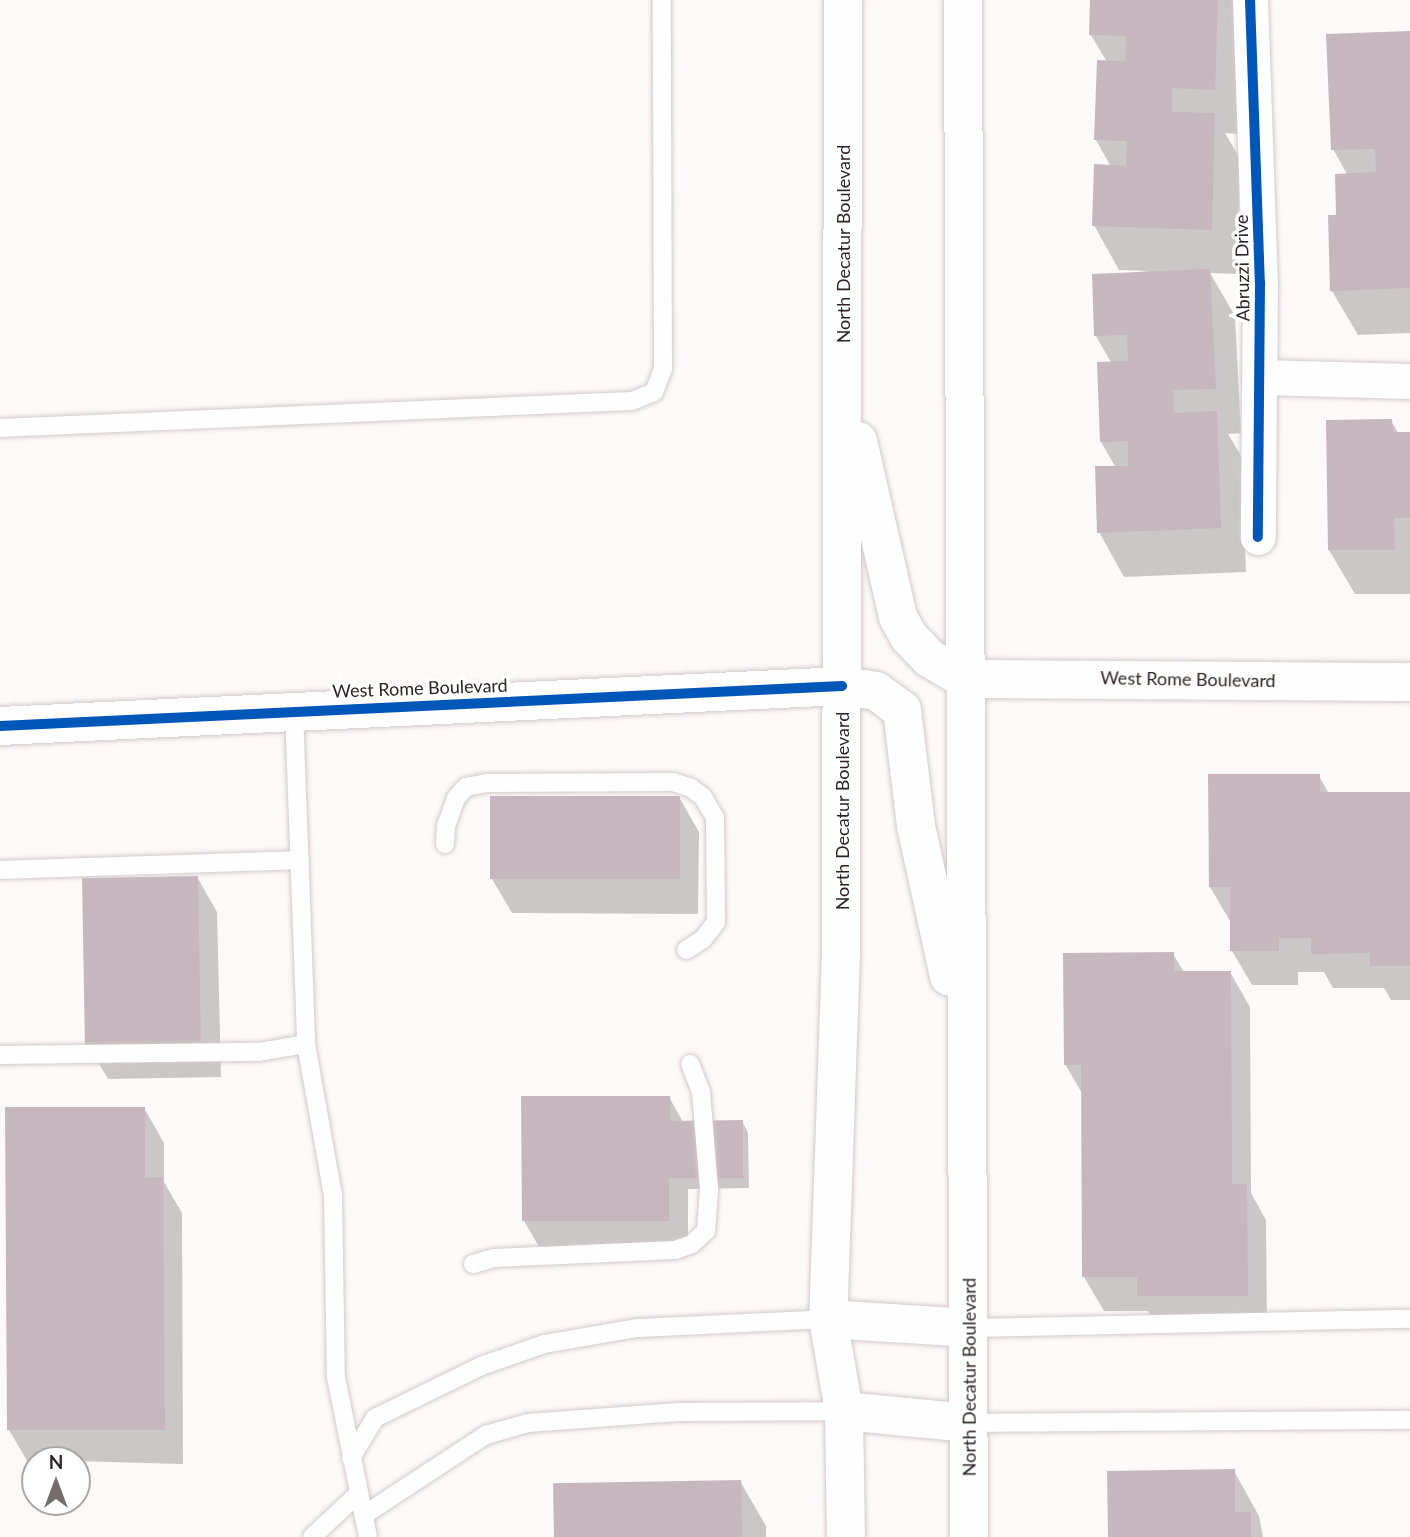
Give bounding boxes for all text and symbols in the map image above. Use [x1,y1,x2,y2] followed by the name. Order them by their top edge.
[832,144,854,344] street label: North Decatur Boulevard
[1230,214,1254,322] street label: Abruzzi Drive
[1100,667,1276,691] street label: West Rome Boulevard
[332,674,508,702] street label: West Rome Boulevard
[831,711,853,911] street label: North Decatur Boulevard
[958,1277,980,1477] street label: North Decatur Boulevard
[21,1446,91,1516] north arrow
[49,1450,63,1473] text: N

